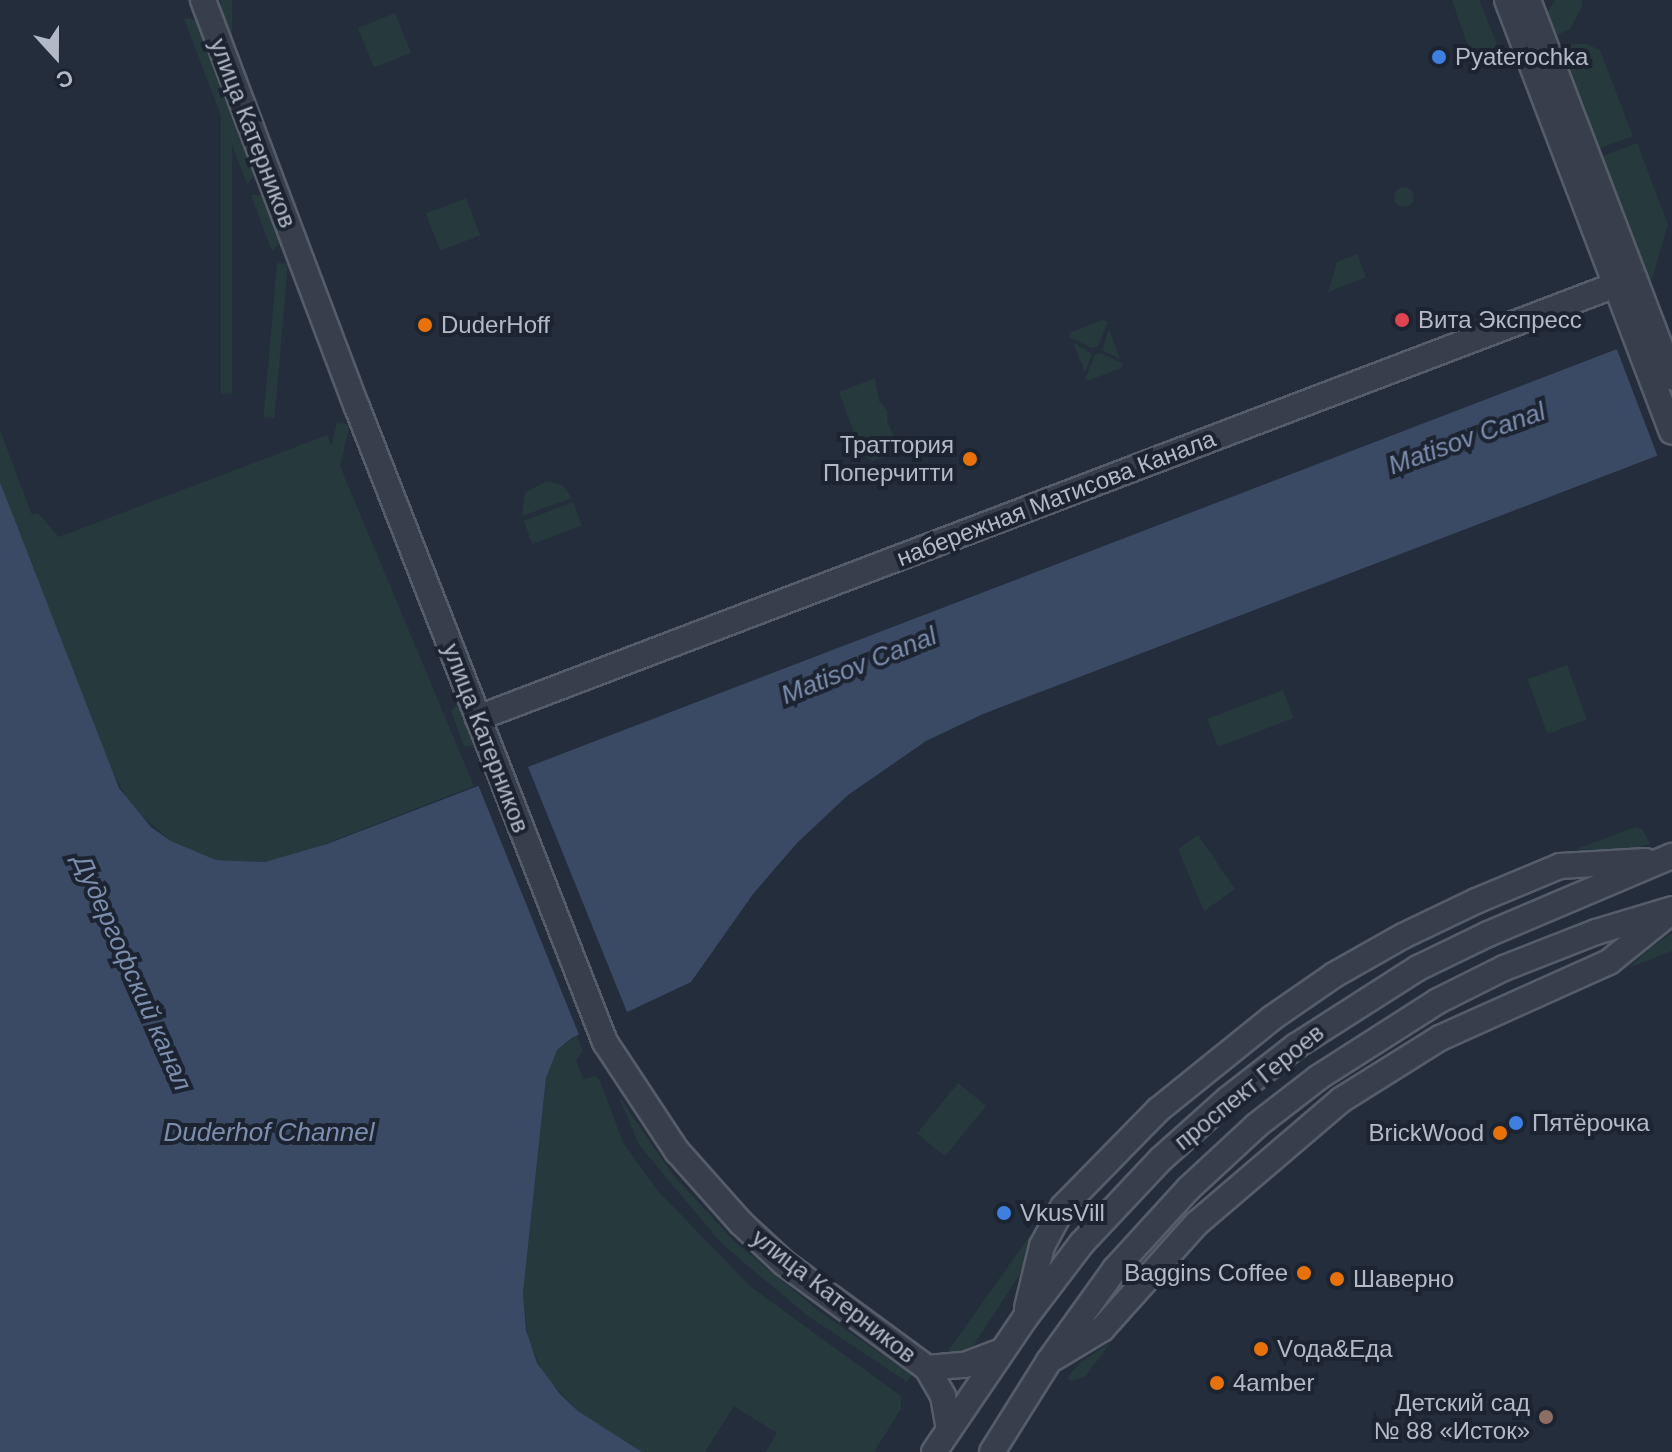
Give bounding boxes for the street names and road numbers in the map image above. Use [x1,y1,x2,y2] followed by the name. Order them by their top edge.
[204,34,302,232] street label: улица Катерников
[893,424,1219,572] street label: набережная Матисова Канала
[437,639,535,837] street label: улица Катерников
[1168,1018,1330,1156] street label: проспект Героев
[746,1223,922,1369] street label: улица Катерников

